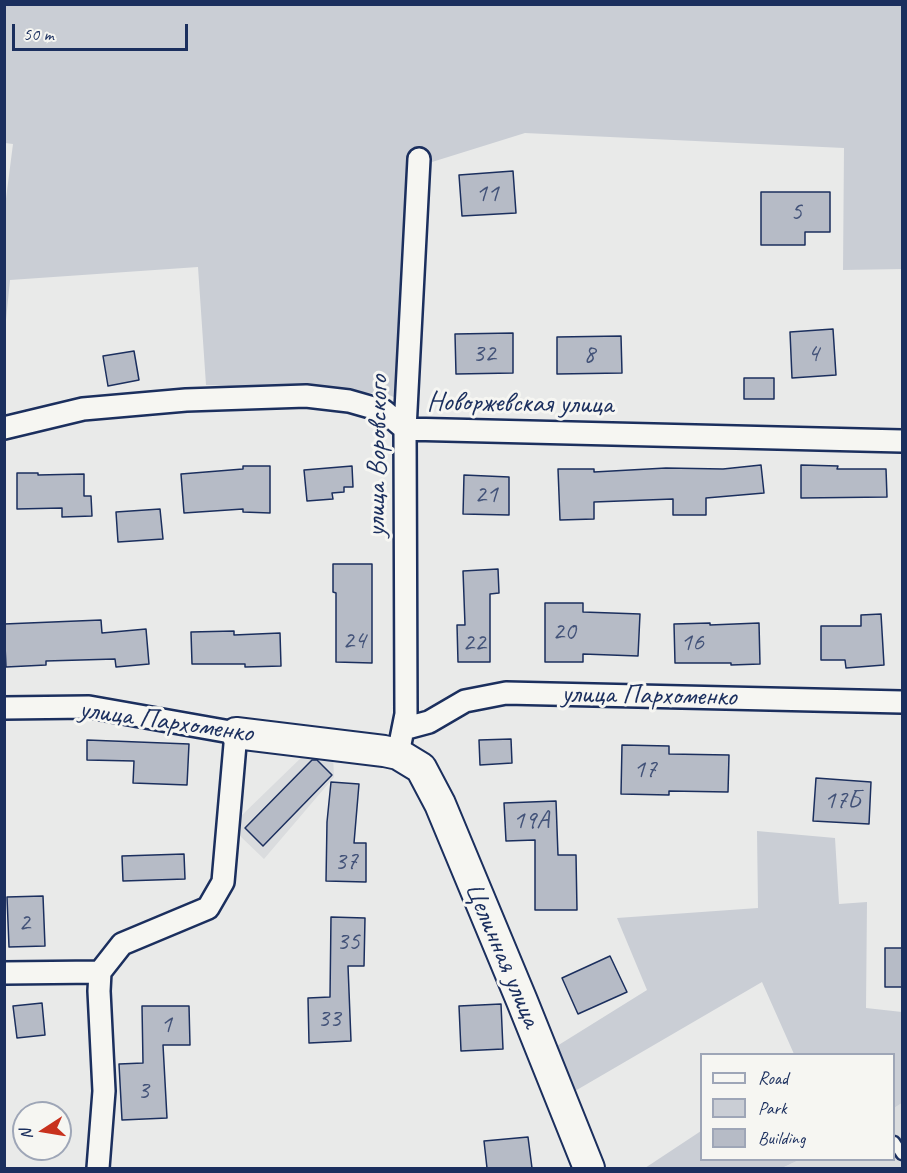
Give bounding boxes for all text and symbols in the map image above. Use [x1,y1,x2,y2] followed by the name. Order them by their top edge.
[15,12,190,50] scale bar
[23,23,54,45] text: 50 m
[475,178,499,210] house number: 11
[790,196,802,228] house number: 5
[472,338,496,370] house number: 32
[807,338,819,370] house number: 4
[583,339,595,371] house number: 8
[360,375,396,537] street label: улица Воровского
[427,386,613,422] street label: Новоржевская улица
[474,479,498,511] house number: 21
[552,616,576,648] house number: 20
[342,625,366,657] house number: 24
[462,627,486,659] house number: 22
[680,627,704,659] house number: 16
[561,678,737,714] street label: улица Пархоменко
[77,693,255,751] street label: улица Пархоменко
[633,754,657,786] house number: 17
[824,785,860,817] house number: 17Б
[513,805,549,837] house number: 19А
[334,846,358,878] house number: 37
[456,877,548,1033] street label: Целинная улица
[18,907,30,939] house number: 2
[336,926,360,958] house number: 35
[317,1003,341,1035] house number: 33
[160,1009,172,1041] house number: 1
[700,1053,895,1161] legend
[758,1067,788,1089] text: Road
[137,1075,149,1107] house number: 3
[758,1097,787,1119] text: Park
[12,1101,72,1161] north arrow
[16,1127,37,1141] text: N
[758,1127,805,1149] text: Building

